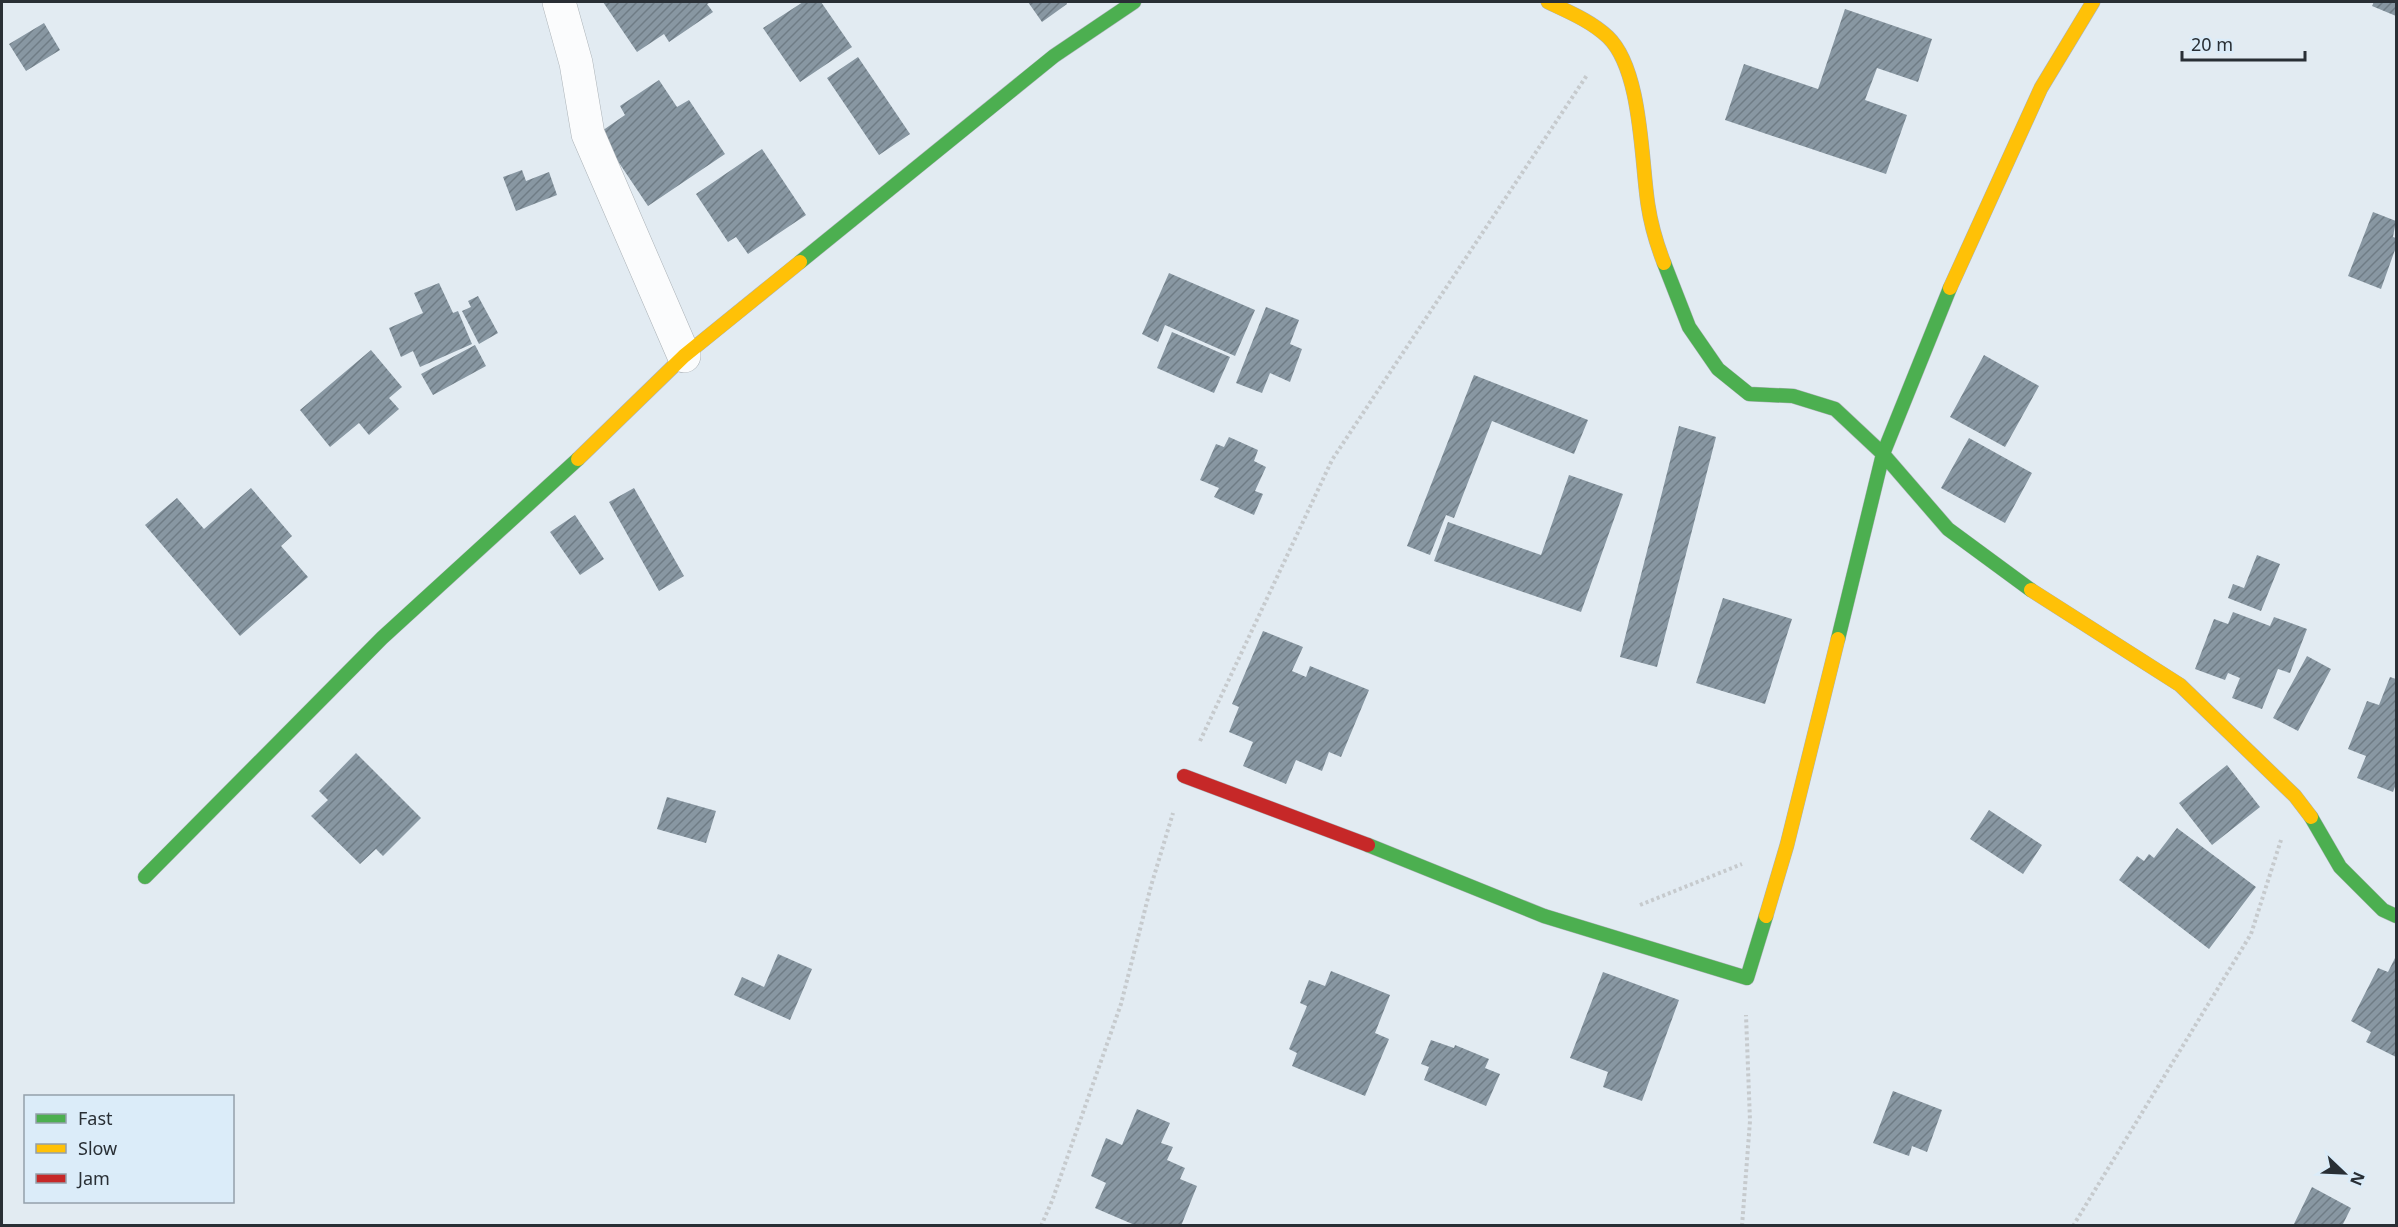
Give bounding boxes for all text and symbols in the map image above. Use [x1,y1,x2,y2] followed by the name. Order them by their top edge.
[2182,24,2305,62] scale bar
[2191,32,2233,56] text: 20 m
[24,1095,234,1203] legend
[78,1106,113,1130] text: Fast
[78,1136,117,1160] text: Slow
[2314,1143,2374,1203] north arrow
[76,1166,110,1190] text: Jam
[2345,1169,2370,1189] text: N

